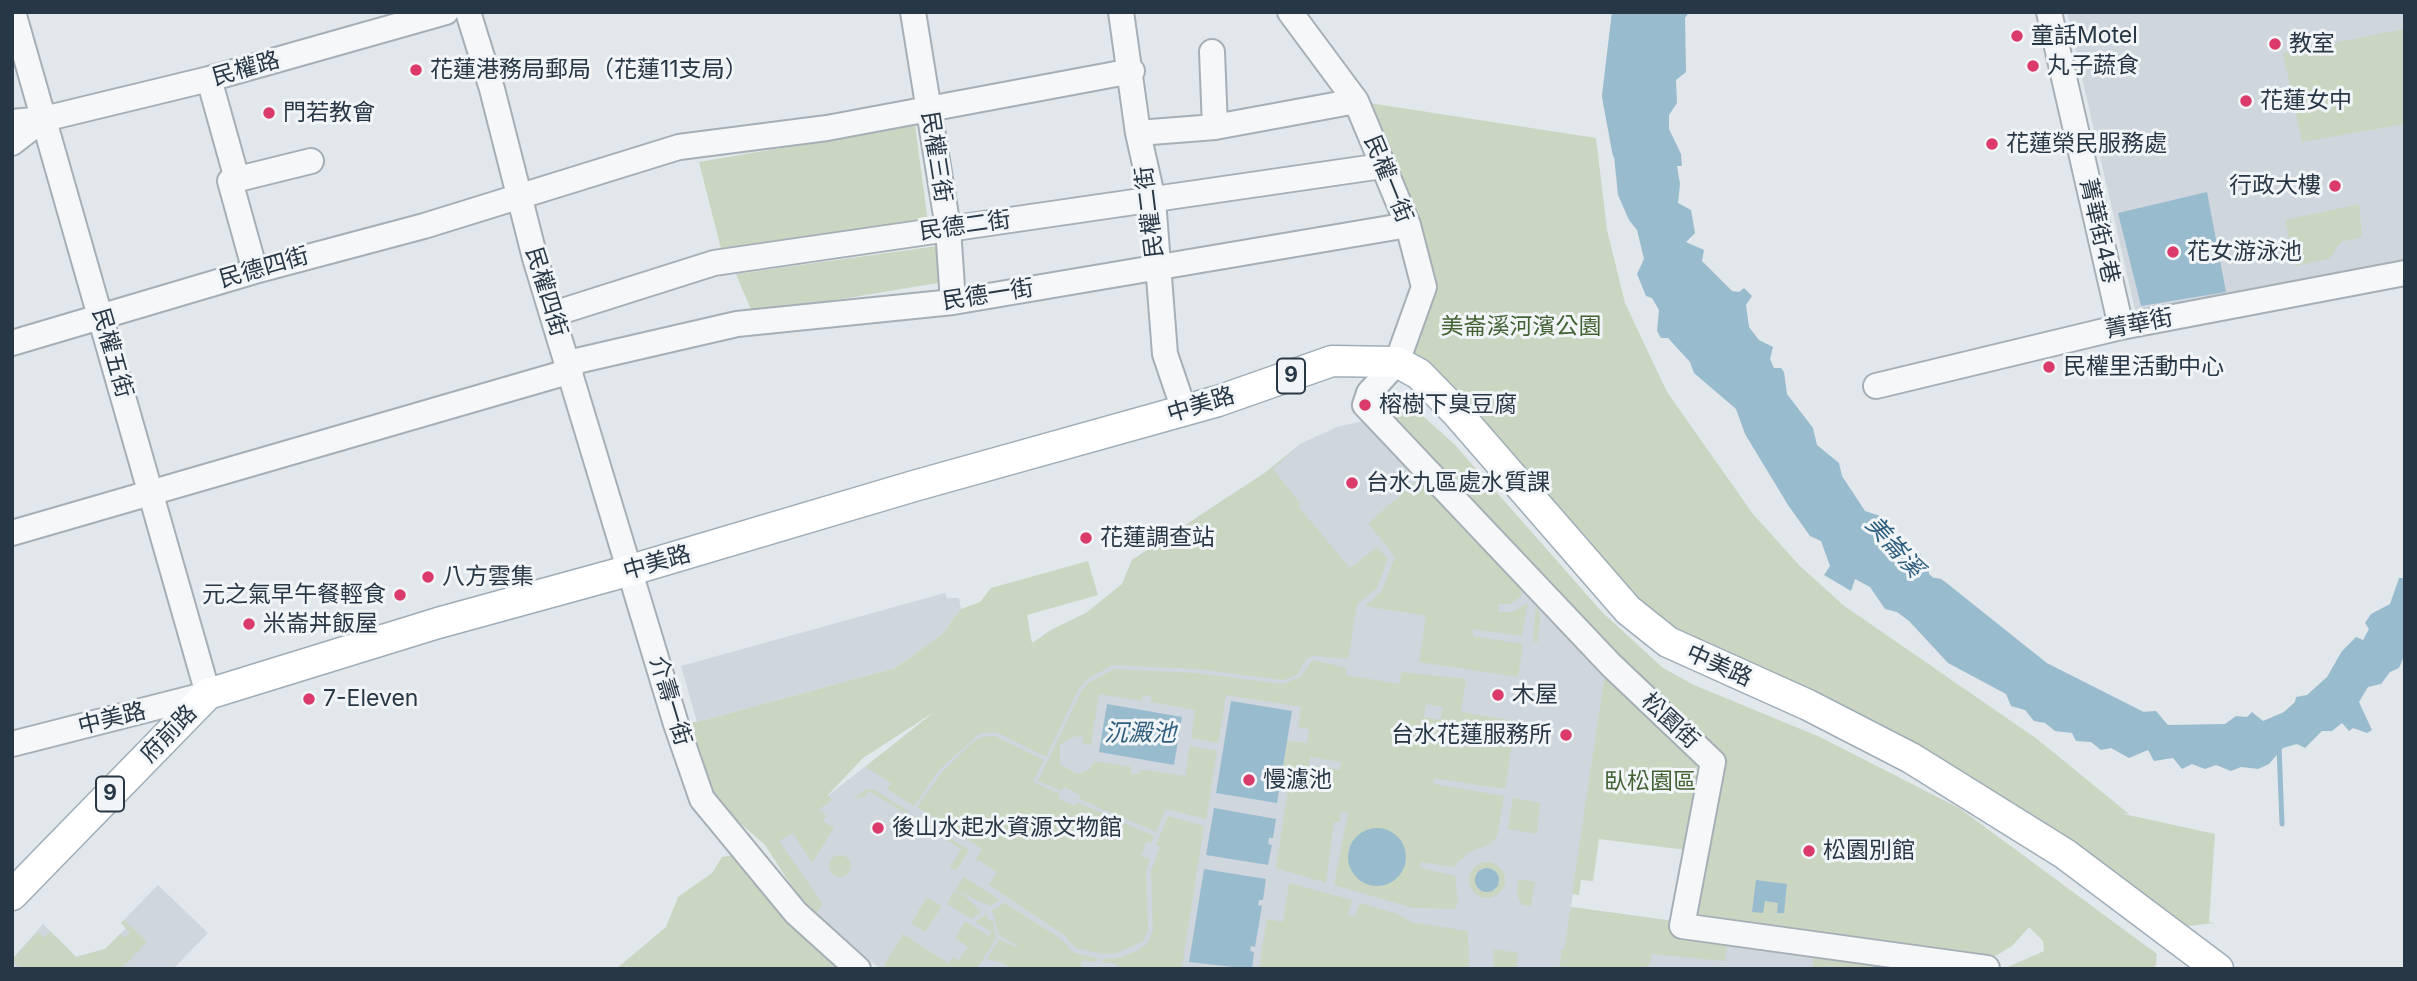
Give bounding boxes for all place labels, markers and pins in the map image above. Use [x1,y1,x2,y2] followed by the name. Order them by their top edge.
[2031,22,2138,50] place label: 童話Motel
[2009,28,2025,44] marker: 童話Motel
[2289,30,2335,58] place label: 教室
[2267,36,2283,52] marker: 教室
[2047,52,2139,80] place label: 丸子蔬食
[430,56,748,84] place label: 花蓮港務局郵局（花蓮11支局）
[2025,58,2041,74] marker: 丸子蔬食
[408,62,424,78] marker: 花蓮港務局郵局（花蓮11支局）
[2260,87,2352,115] place label: 花蓮女中
[2238,93,2254,109] marker: 花蓮女中
[283,99,375,127] place label: 門若教會
[261,105,277,121] marker: 門若教會
[2006,130,2167,158] place label: 花蓮榮民服務處
[1984,136,2000,152] marker: 花蓮榮民服務處
[2229,172,2321,200] place label: 行政大樓
[2327,178,2343,194] marker: 行政大樓
[2187,238,2302,266] place label: 花女游泳池
[2165,244,2181,260] marker: 花女游泳池
[2063,353,2224,381] place label: 民權里活動中心
[2041,359,2057,375] marker: 民權里活動中心
[1379,391,1517,419] place label: 榕樹下臭豆腐
[1357,397,1373,413] marker: 榕樹下臭豆腐
[1366,469,1550,497] place label: 台水九區處水質課
[1344,475,1360,491] marker: 台水九區處水質課
[1100,524,1215,552] place label: 花蓮調查站
[1078,530,1094,546] marker: 花蓮調查站
[442,563,534,591] place label: 八方雲集
[420,569,436,585] marker: 八方雲集
[202,581,386,609] place label: 元之氣早午餐輕食
[392,587,408,603] marker: 元之氣早午餐輕食
[263,610,378,638] place label: 米崙丼飯屋
[241,616,257,632] marker: 米崙丼飯屋
[1512,681,1558,709] place label: 木屋
[323,685,418,713] place label: 7-Eleven
[1490,687,1506,703] marker: 木屋
[301,691,317,707] marker: 7-Eleven
[1391,721,1552,749] place label: 台水花蓮服務所
[1558,727,1574,743] marker: 台水花蓮服務所
[1263,766,1332,794] place label: 慢濾池
[1241,772,1257,788] marker: 慢濾池
[892,814,1122,842] place label: 後山水起水資源文物館
[870,820,886,836] marker: 後山水起水資源文物館
[1823,837,1915,865] place label: 松園別館
[1801,843,1817,859] marker: 松園別館

